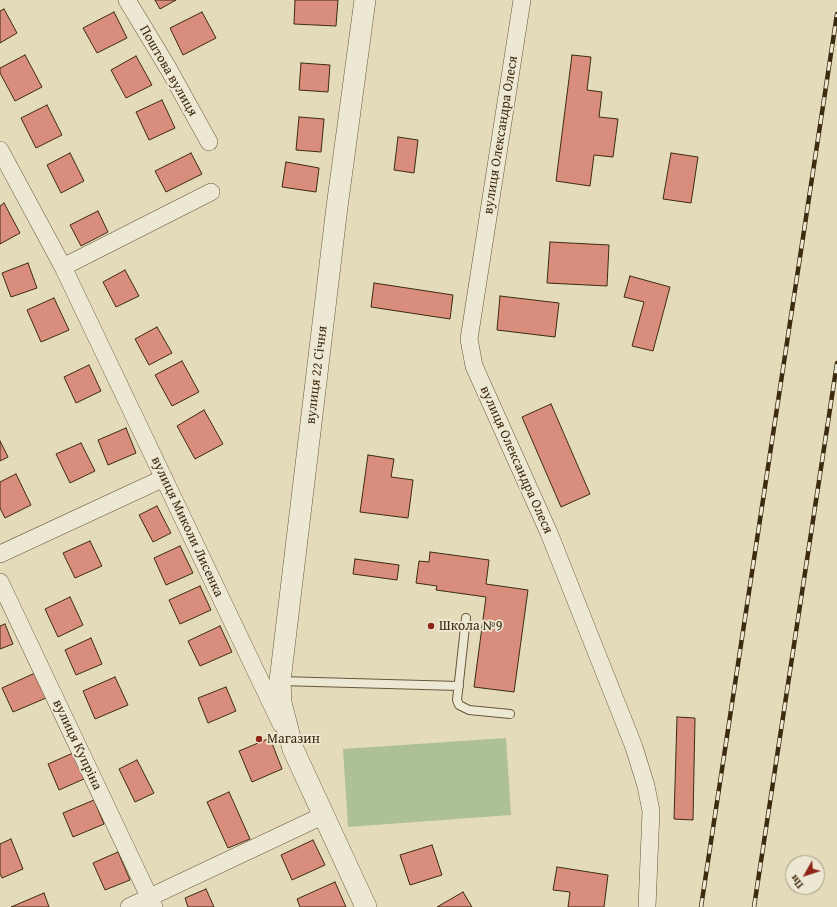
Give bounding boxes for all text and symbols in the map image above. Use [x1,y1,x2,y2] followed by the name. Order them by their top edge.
[135,23,201,119] street label: Поштова вулиця
[480,55,522,215] street label: вулиця Олександра Олеся
[303,325,331,425] street label: вулиця 22 Січня
[476,383,556,537] street label: вулиця Олександра Олеся
[147,454,227,600] street label: вулиця Миколи Лисенка
[439,618,503,634] place label: Школа №9
[426,621,436,631] marker: Школа №9
[49,697,105,793] street label: вулиця Купріна
[267,731,320,747] place label: Магазин
[254,734,264,744] marker: Магазин
[785,855,825,895] north arrow
[786,871,807,892] text: Пн

